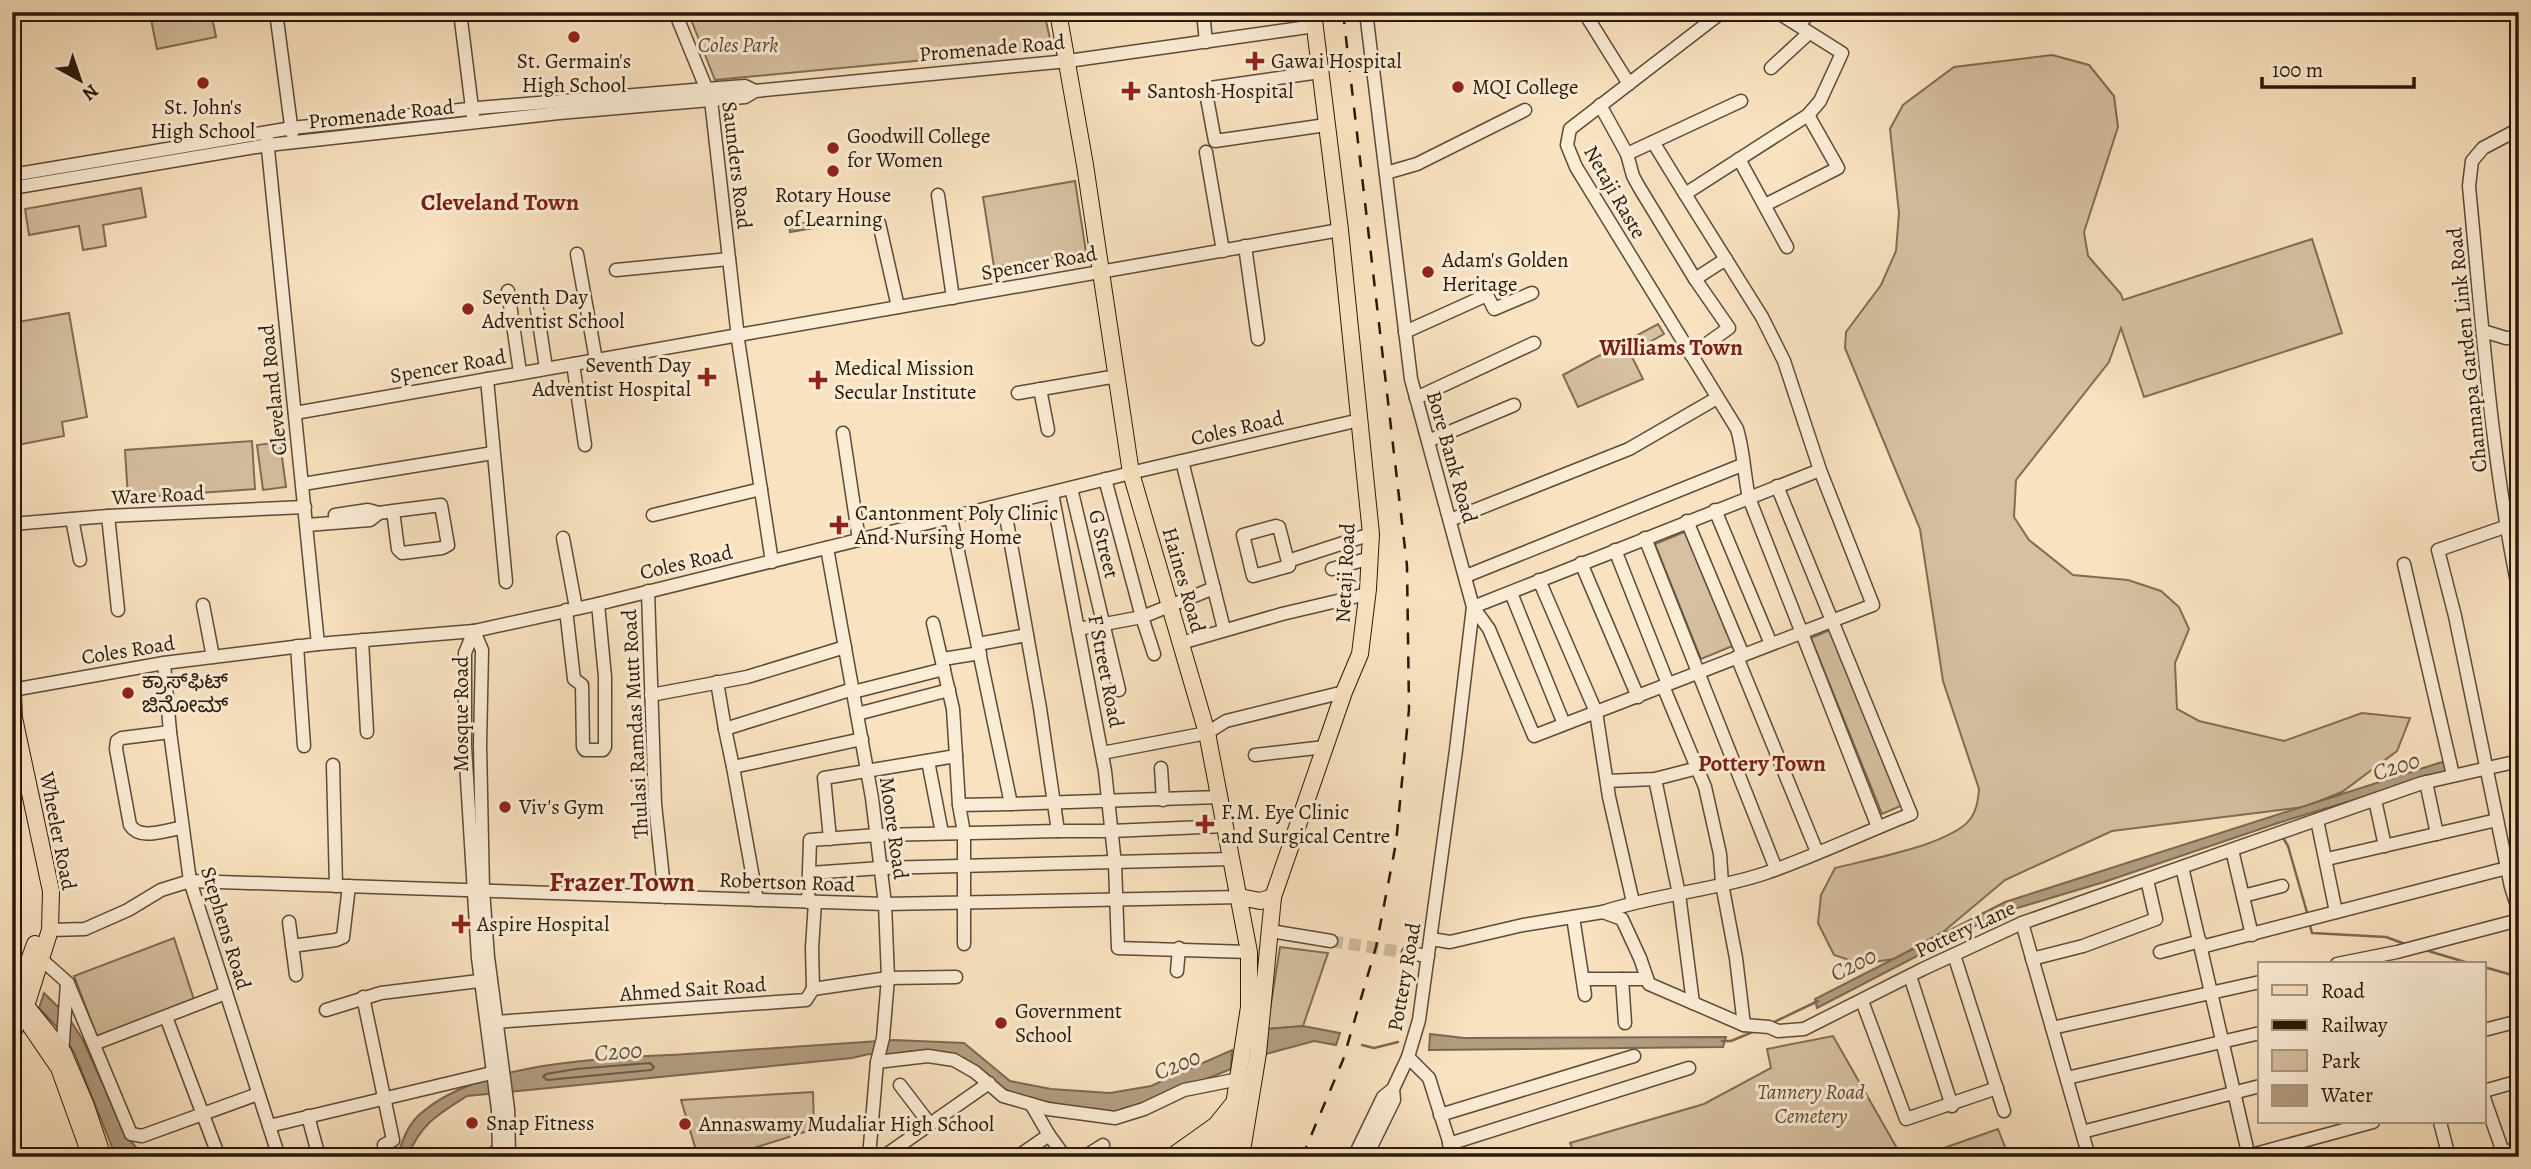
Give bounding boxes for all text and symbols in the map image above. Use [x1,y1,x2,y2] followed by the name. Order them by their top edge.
[918,28,1067,68] street label: Promenade Road
[566,29,582,45] marker: St. Germain's High School
[698,31,778,59] park label: Coles Park
[46,46,116,116] north arrow
[2262,46,2414,90] scale bar
[517,47,631,99] place label: St. Germain's High School
[1271,47,1402,75] place label: Gawai Hospital
[1245,51,1265,71] marker: Gawai Hospital
[2272,56,2323,84] text: 100 m
[1472,73,1579,101] place label: MQI College
[195,75,211,91] marker: St. John's High School
[1147,77,1293,105] place label: Santosh Hospital
[77,78,104,107] text: N
[1450,79,1466,95] marker: MQI College
[1121,81,1141,101] marker: Santosh Hospital
[307,92,456,136] street label: Promenade Road
[151,93,255,145] place label: St. John's High School
[715,100,759,231] street label: Saunders Road
[847,122,990,174] place label: Goodwill College for Women
[825,140,841,156] marker: Goodwill College for Women
[1577,140,1653,244] street label: Netaji Raste
[825,163,841,179] marker: Rotary House of Learning
[775,181,891,233] place label: Rotary House of Learning
[421,186,580,218] district label: Cleveland Town
[2440,225,2494,474] street label: Channapa Garden Link Road
[979,239,1100,287] street label: Spencer Road
[1441,246,1568,298] place label: Adam's Golden Heritage
[1420,264,1436,280] marker: Adam's Golden Heritage
[481,283,624,335] place label: Seventh Day Adventist School
[460,301,476,317] marker: Seventh Day Adventist School
[252,322,294,457] street label: Cleveland Road
[1598,332,1743,363] district label: Williams Town
[388,342,509,390] street label: Spencer Road
[531,351,692,403] place label: Seventh Day Adventist Hospital
[834,354,976,406] place label: Medical Mission Secular Institute
[697,367,717,387] marker: Seventh Day Adventist Hospital
[808,370,828,390] marker: Medical Mission Secular Institute
[1420,388,1484,527] street label: Bore Bank Road
[1188,404,1287,452] street label: Coles Road
[110,479,206,511] street label: Ware Road
[854,499,1058,551] place label: Cantonment Poly Clinic And Nursing Home
[1082,507,1126,581] street label: G Street
[829,515,849,535] marker: Cantonment Poly Clinic And Nursing Home
[1328,522,1362,624] street label: Netaji Road
[1156,524,1213,637] street label: Haines Road
[637,538,736,586] street label: Coles Road
[615,608,655,839] street label: Thulasi Ramdas Mutt Road
[1081,612,1131,731] street label: F Street Road
[79,629,177,671] street label: Coles Road
[447,655,475,772] street label: Mosque Road
[142,667,229,719] place label: ಕ್ರಾಸ್‌ಫಿಟ್ ಜಿನೋಮ್
[120,685,136,701] marker: ಕ್ರಾಸ್‌ಫಿಟ್ ಜಿನೋಮ್
[2369,745,2424,788] water label: C200
[1698,748,1826,779] district label: Pottery Town
[33,769,83,893] street label: Wheeler Road
[873,775,915,882] street label: Moore Road
[518,793,604,821] place label: Viv's Gym
[1221,798,1390,850] place label: F.M. Eye Clinic and Surgical Centre
[497,799,513,815] marker: Viv's Gym
[1195,814,1215,834] marker: F.M. Eye Clinic and Surgical Centre
[194,863,258,994] street label: Stephens Road
[549,863,695,901] district label: Frazer Town
[719,866,856,898] street label: Robertson Road
[1910,894,2020,964] street label: Pottery Lane
[476,910,609,938] place label: Aspire Hospital
[451,914,471,934] marker: Aspire Hospital
[1381,920,1427,1034] street label: Pottery Road
[1825,940,1882,989] water label: C200
[2258,962,2486,1124] legend
[618,970,768,1008] street label: Ahmed Sait Road
[2321,977,2365,1005] text: Road
[1015,997,1122,1049] place label: Government School
[2321,1011,2388,1039] text: Railway
[993,1015,1009,1031] marker: Government School
[593,1034,643,1069] water label: C200
[1149,1041,1205,1088] water label: C200
[2321,1047,2361,1075] text: Park
[1757,1078,1865,1130] park label: Tannery Road Cemetery
[2320,1081,2373,1109] text: Water
[486,1109,594,1137] place label: Snap Fitness
[698,1110,994,1138] place label: Annaswamy Mudaliar High School
[464,1115,480,1131] marker: Snap Fitness
[677,1116,693,1132] marker: Annaswamy Mudaliar High School

